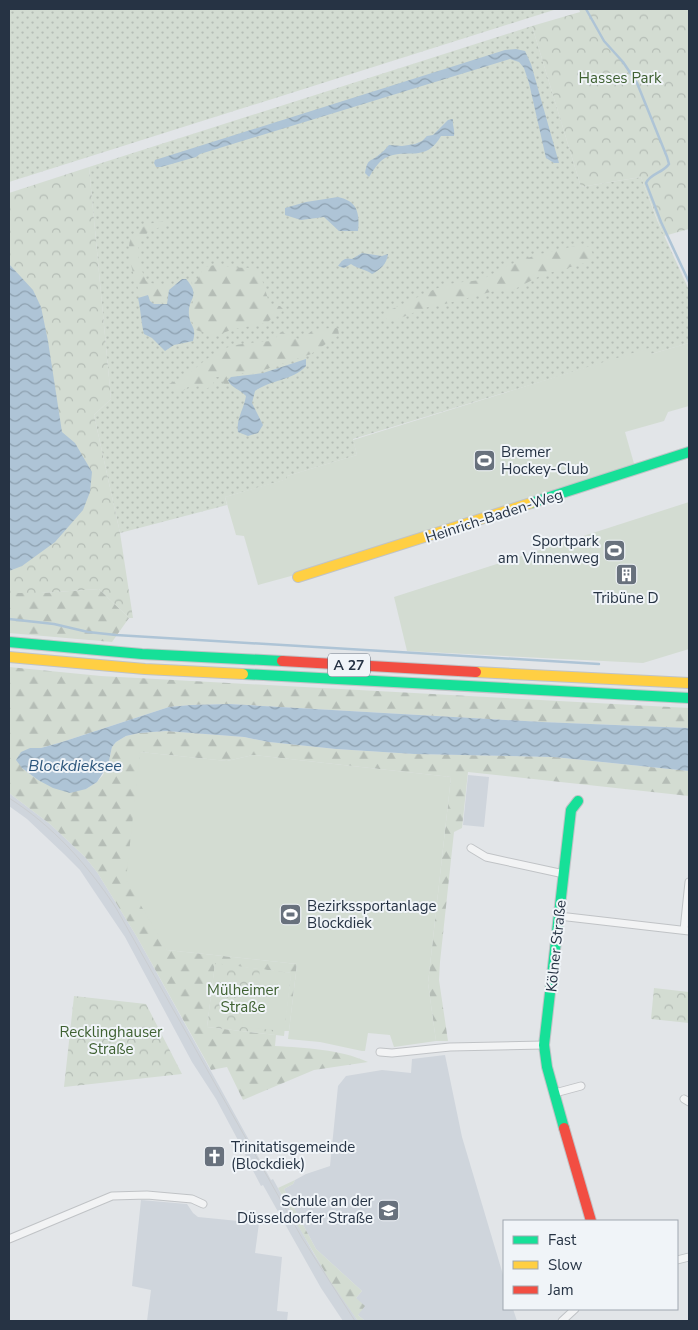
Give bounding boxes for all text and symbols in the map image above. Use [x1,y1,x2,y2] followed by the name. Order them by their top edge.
[579,68,662,88] park label: Hasses Park
[501,442,589,479] place label: Bremer Hockey-Club
[473,449,497,473] sports icon: Bremer Hockey-Club
[423,484,565,548] street label: Heinrich-Baden-Weg
[498,531,599,568] place label: Sportpark am Vinnenweg
[603,538,627,562] sports icon: Sportpark am Vinnenweg
[614,563,638,587] building icon: Tribüne D
[593,588,659,608] place label: Tribüne D
[328,654,370,676] road number: A 27
[28,755,122,777] water label: Blockdieksee
[307,896,436,933] place label: Bezirkssportanlage Blockdiek
[541,899,571,993] street label: Kölner Straße
[279,903,303,927] sports icon: Bezirkssportanlage Blockdiek
[207,980,280,1017] park label: Mülheimer Straße
[60,1022,163,1059] park label: Recklinghauser Straße
[231,1137,355,1174] place label: Trinitatisgemeinde (Blockdiek)
[203,1144,227,1168] church icon: Trinitatisgemeinde (Blockdiek)
[237,1191,374,1228] place label: Schule an der Düsseldorfer Straße
[377,1198,401,1222] school or university icon: Schule an der Düsseldorfer Straße
[503,1220,678,1310] legend
[548,1230,577,1250] text: Fast
[548,1255,583,1275] text: Slow
[547,1280,574,1300] text: Jam

